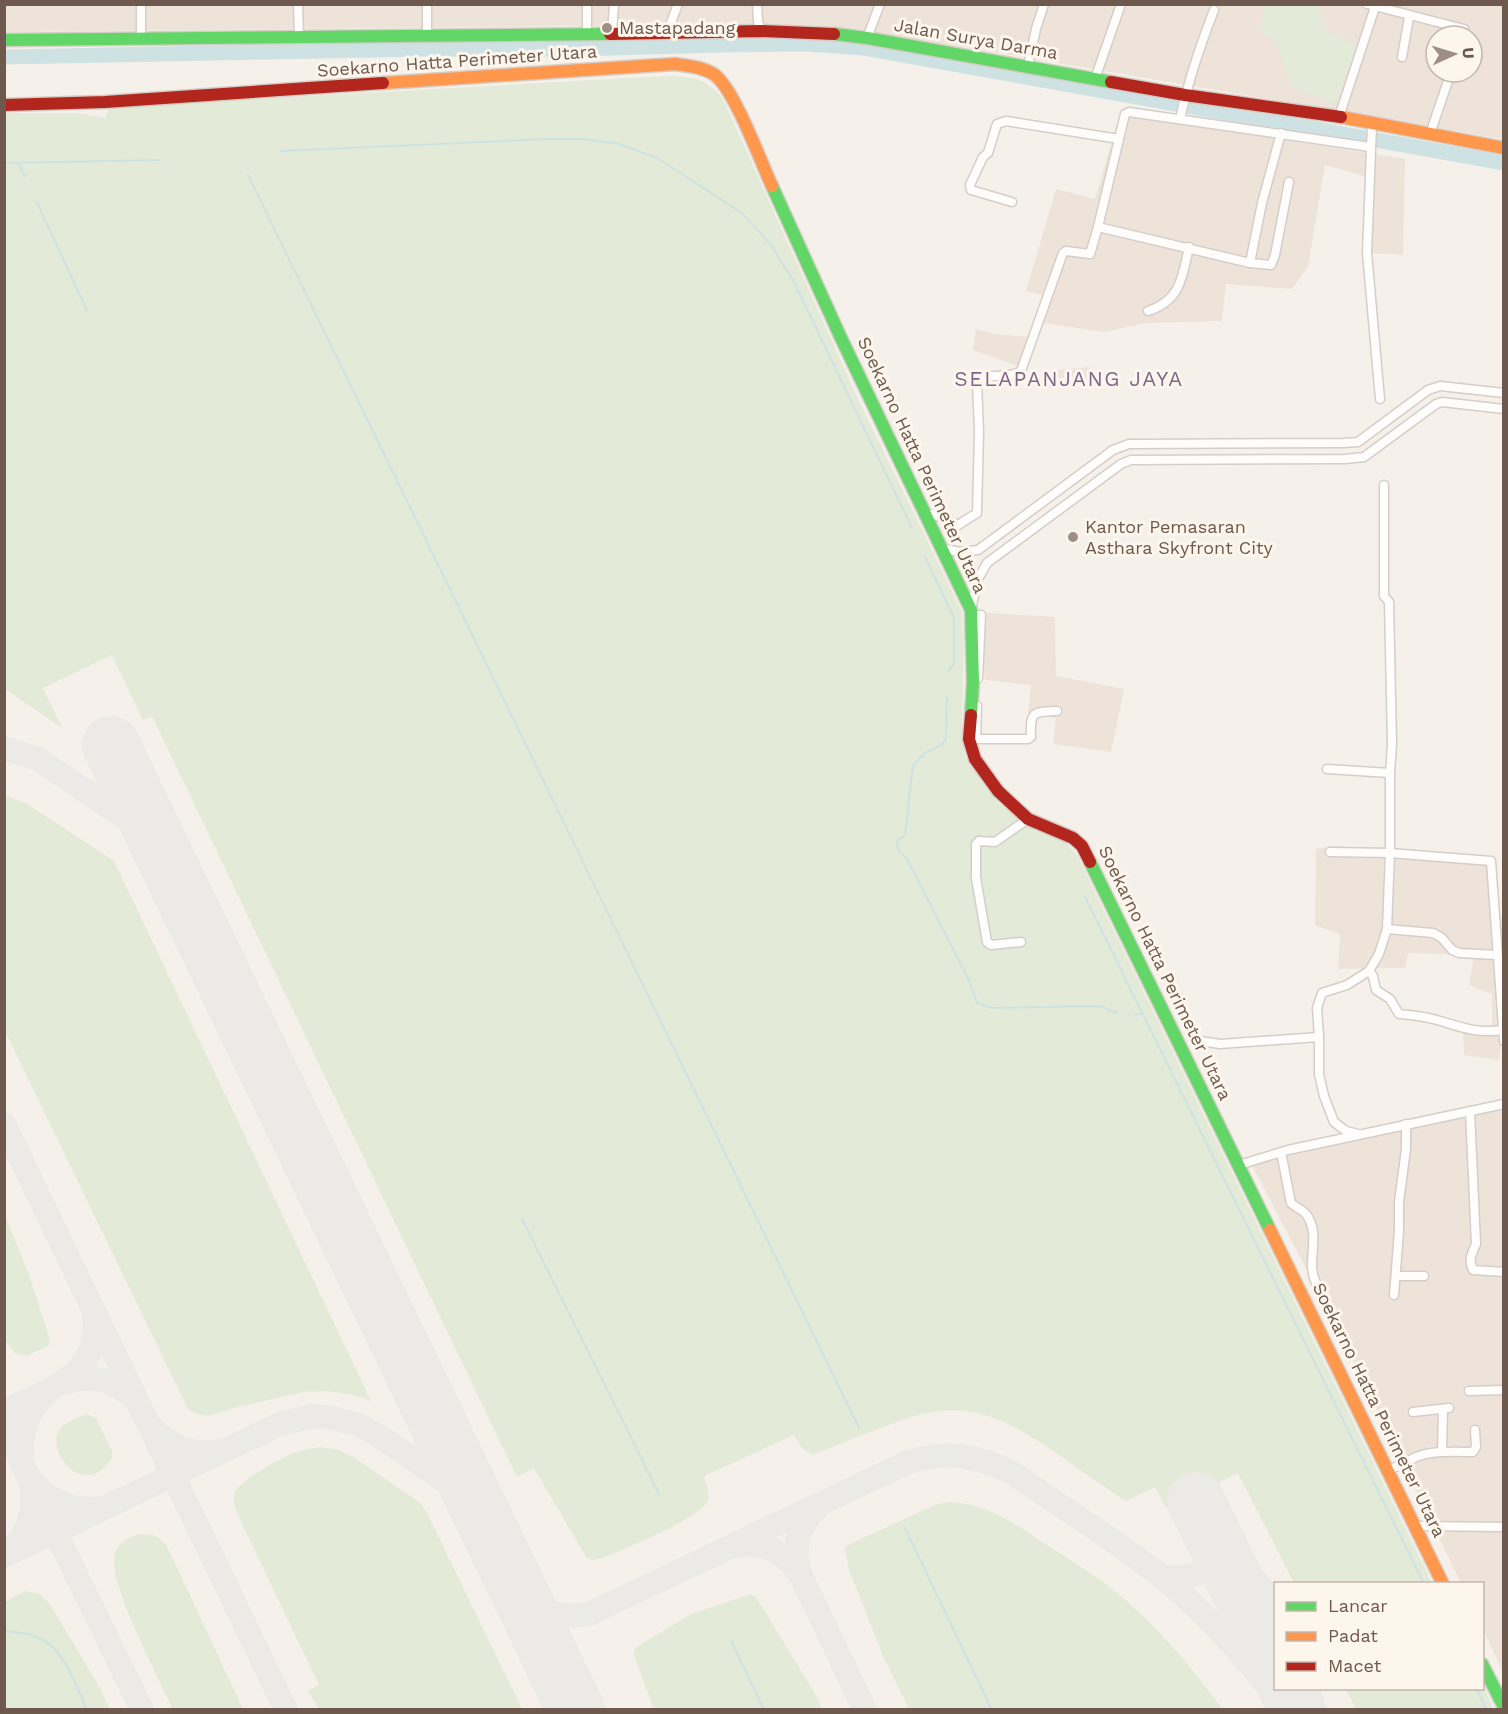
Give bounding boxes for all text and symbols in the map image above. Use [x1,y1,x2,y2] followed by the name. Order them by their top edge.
[893,14,1060,63] street label: Jalan Surya Darma
[619,17,736,38] place label: Mastapadang
[600,21,614,35] marker: Mastapadang
[1424,24,1484,84] north arrow
[316,40,598,81] street label: Soekarno Hatta Perimeter Utara
[1459,47,1478,59] text: U
[854,333,991,596] street label: Soekarno Hatta Perimeter Utara
[954,366,1184,391] district label: SELAPANJANG JAYA
[1085,516,1273,558] place label: Kantor Pemasaran Asthara Skyfront City
[1066,530,1080,544] marker: Kantor Pemasaran Asthara Skyfront City
[1095,842,1236,1103] street label: Soekarno Hatta Perimeter Utara
[1309,1279,1450,1540] street label: Soekarno Hatta Perimeter Utara
[1274,1582,1484,1690] legend
[1328,1595,1388,1616] text: Lancar
[1328,1625,1378,1646] text: Padat
[1328,1655,1382,1676] text: Macet

